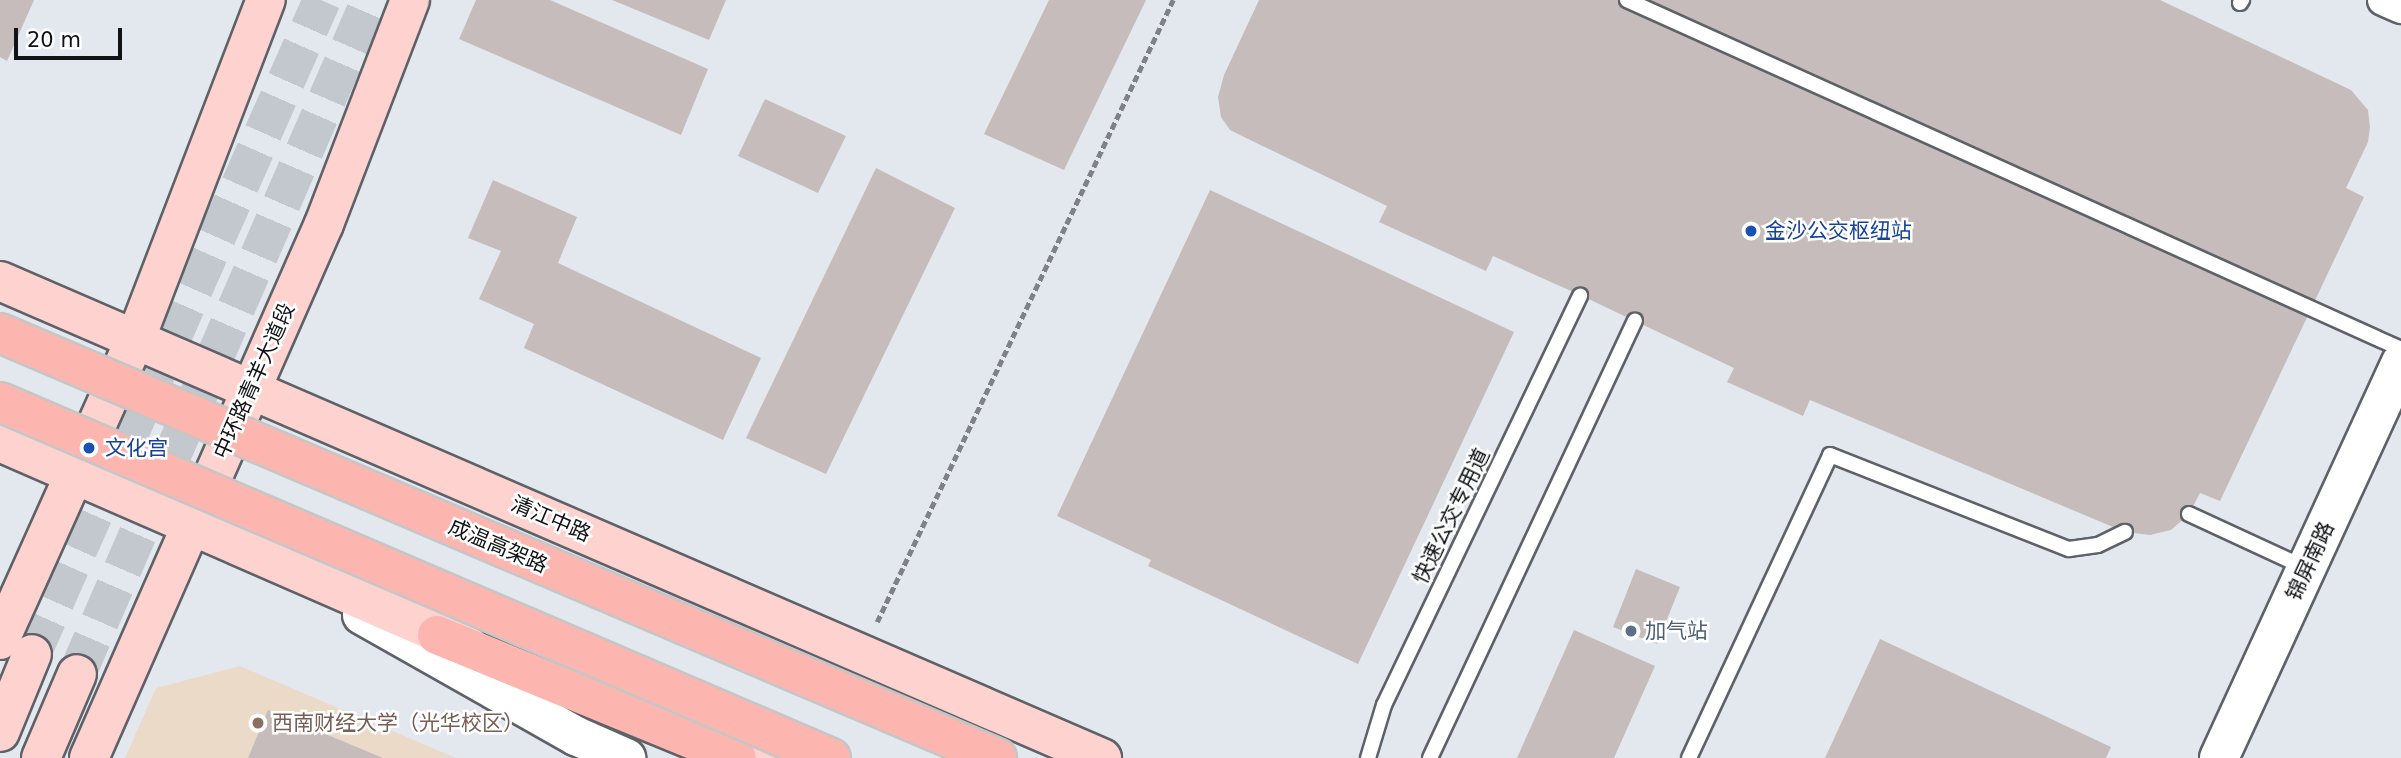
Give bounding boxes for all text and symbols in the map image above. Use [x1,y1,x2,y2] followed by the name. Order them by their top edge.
[18,14,126,58] scale bar
[27,28,81,52] text: 20 m
[1765,218,1912,244] place label: 金沙公交枢纽站
[1743,223,1759,239] marker: 金沙公交枢纽站
[208,299,300,463] street label: 中环路青羊大道段
[105,435,168,461] place label: 文化宫
[79,438,99,458] marker: 文化宫
[1407,444,1495,588] street label: 快速公交专用道
[507,491,595,547] street label: 清江中路
[445,514,551,578] street label: 成温高架路
[2281,518,2339,604] street label: 锦屏南路
[1645,618,1708,644] place label: 加气站
[1623,623,1639,639] marker: 加气站
[272,710,524,736] place label: 西南财经大学（光华校区）
[250,715,266,731] marker: 西南财经大学（光华校区）

